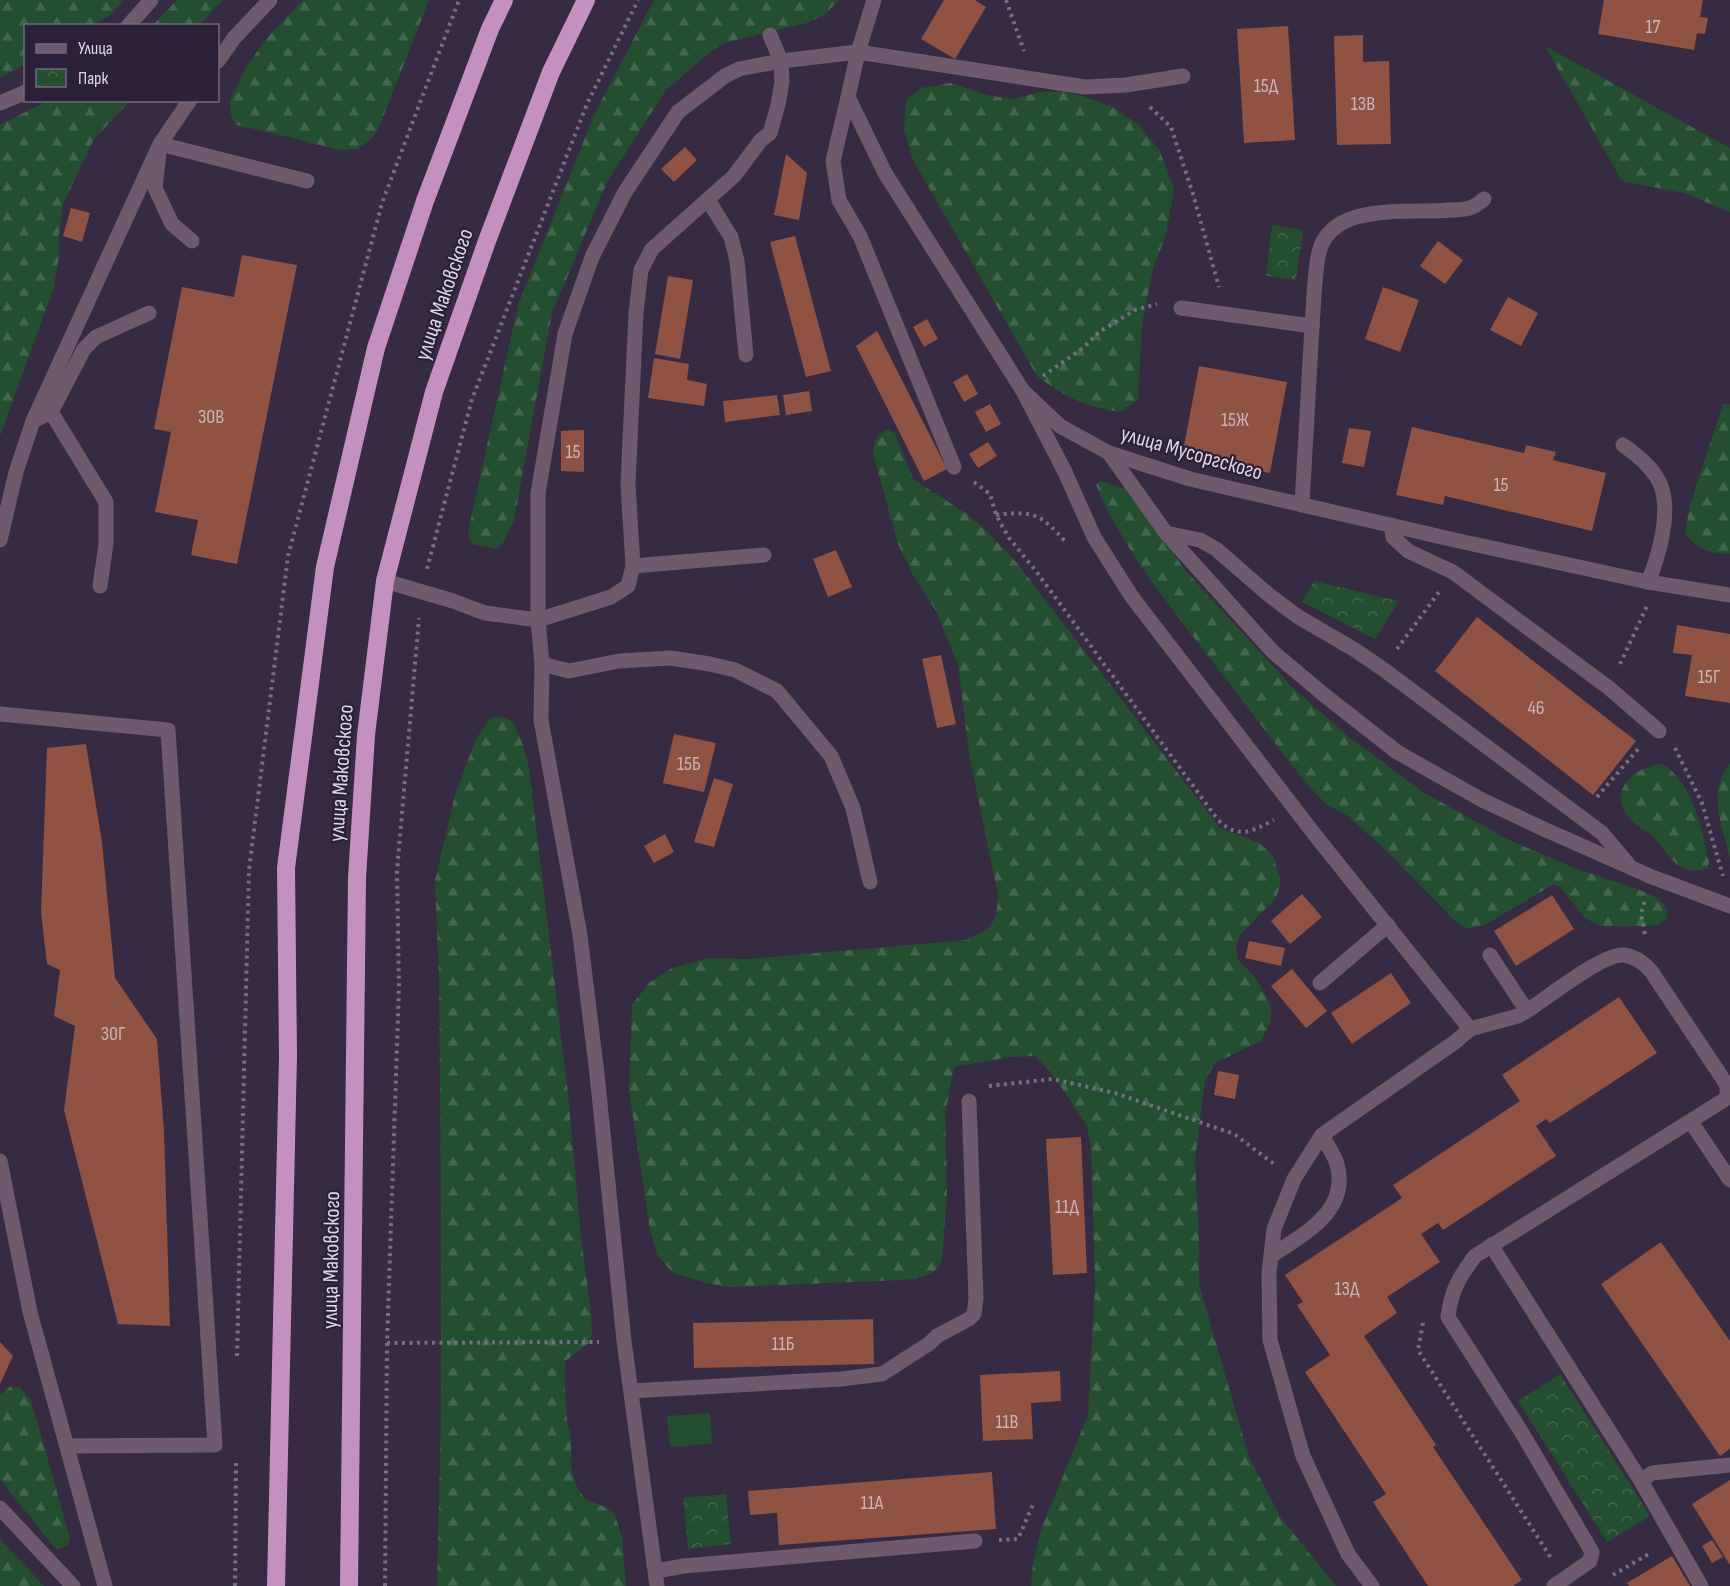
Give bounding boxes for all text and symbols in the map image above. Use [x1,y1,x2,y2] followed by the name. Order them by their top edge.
[1646,15,1660,39] house number: 17
[24,24,219,102] legend
[78,38,113,59] text: Улица
[78,68,109,89] text: Парк
[1254,74,1279,98] house number: 15Д
[1351,92,1375,116] house number: 13В
[409,225,480,364] street label: улица Маковского
[198,405,224,429] house number: 30В
[1221,408,1249,432] house number: 15Ж
[1118,420,1266,487] street label: улица Мусоргского
[565,440,581,464] house number: 15
[1493,473,1509,497] house number: 15
[1698,665,1720,689] house number: 15Г
[1527,696,1545,720] house number: 46
[323,704,360,843] street label: улица Маковского
[677,752,701,776] house number: 15Б
[101,1022,125,1046] house number: 30Г
[317,1191,346,1329] street label: улица Маковского
[1055,1195,1080,1219] house number: 11Д
[1335,1277,1360,1301] house number: 13Д
[772,1332,795,1356] house number: 11Б
[995,1410,1019,1434] house number: 11В
[861,1491,884,1515] house number: 11А

